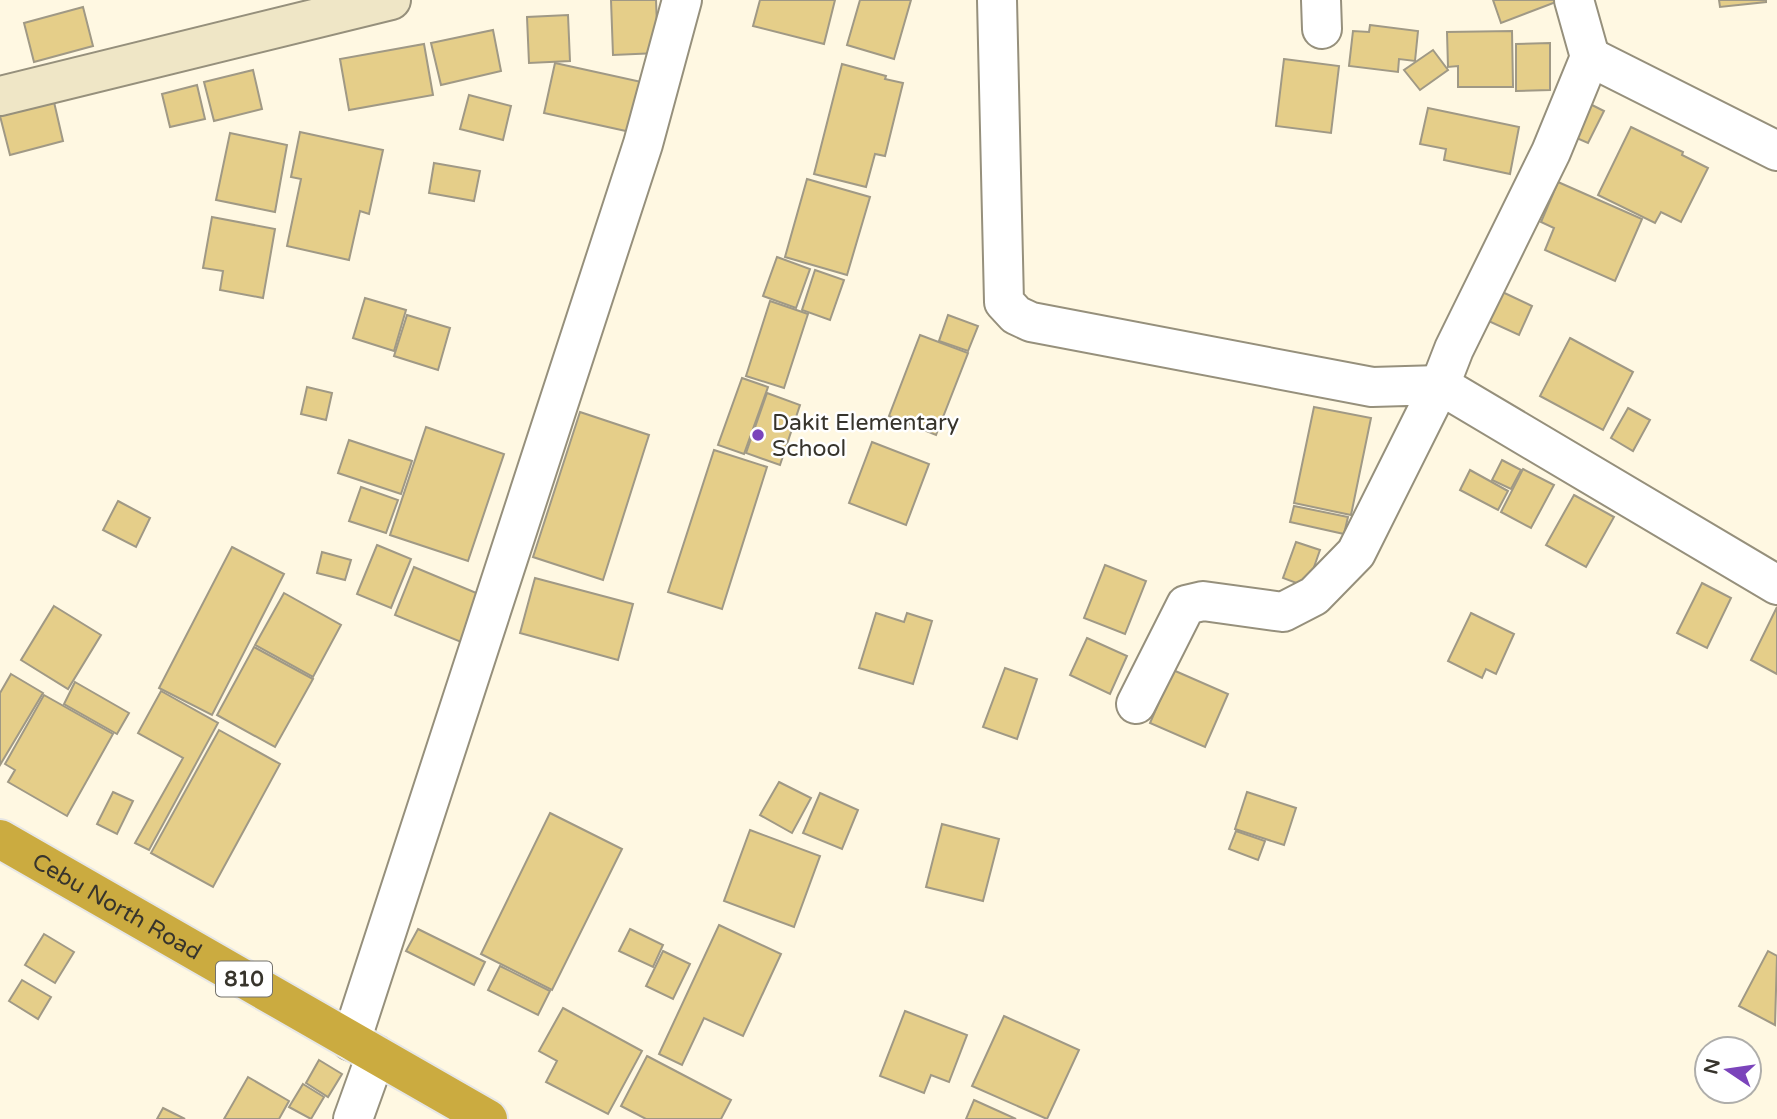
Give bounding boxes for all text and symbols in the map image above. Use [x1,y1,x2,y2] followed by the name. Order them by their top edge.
[772,409,959,463] place label: Dakit Elementary School
[750,427,766,443] marker: Dakit Elementary School
[27,847,206,967] street label: Cebu North Road
[216,962,272,996] road number: 810
[1693,1035,1763,1105] north arrow
[1700,1056,1725,1076] text: N

